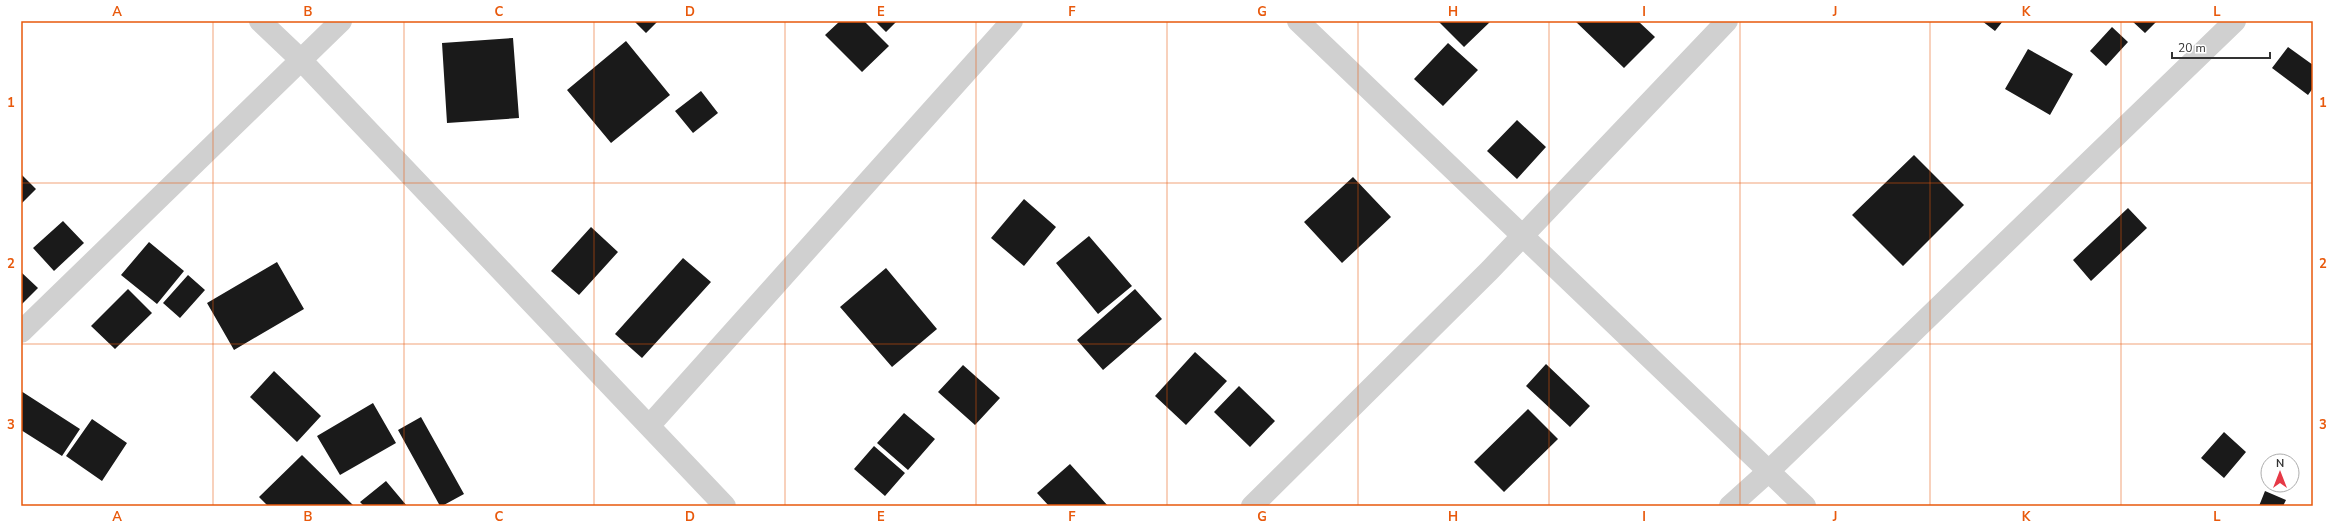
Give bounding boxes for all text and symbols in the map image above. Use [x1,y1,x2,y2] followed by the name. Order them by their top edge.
[112,3,122,21] text: A
[304,3,313,21] text: B
[495,3,504,21] text: C
[685,3,695,21] text: D
[877,3,885,21] text: E
[1068,3,1076,21] text: F
[1257,3,1267,21] text: G
[1448,3,1458,21] text: H
[1642,3,1646,21] text: I
[1832,3,1837,21] text: J
[2022,3,2031,21] text: K
[2213,3,2221,21] text: L
[2172,34,2270,60] scale bar
[2178,40,2206,56] text: 20 m
[7,94,15,112] text: 1
[2319,94,2327,112] text: 1
[7,255,15,273] text: 2
[2319,255,2327,273] text: 2
[7,416,15,434] text: 3
[2319,416,2327,434] text: 3
[2260,453,2300,493] north arrow
[2276,456,2284,471] text: N
[112,508,122,526] text: A
[304,508,313,526] text: B
[495,508,504,526] text: C
[685,508,695,526] text: D
[877,508,885,526] text: E
[1068,508,1076,526] text: F
[1257,508,1267,526] text: G
[1448,508,1458,526] text: H
[1642,508,1646,526] text: I
[1832,508,1837,526] text: J
[2022,508,2031,526] text: K
[2213,508,2221,526] text: L

